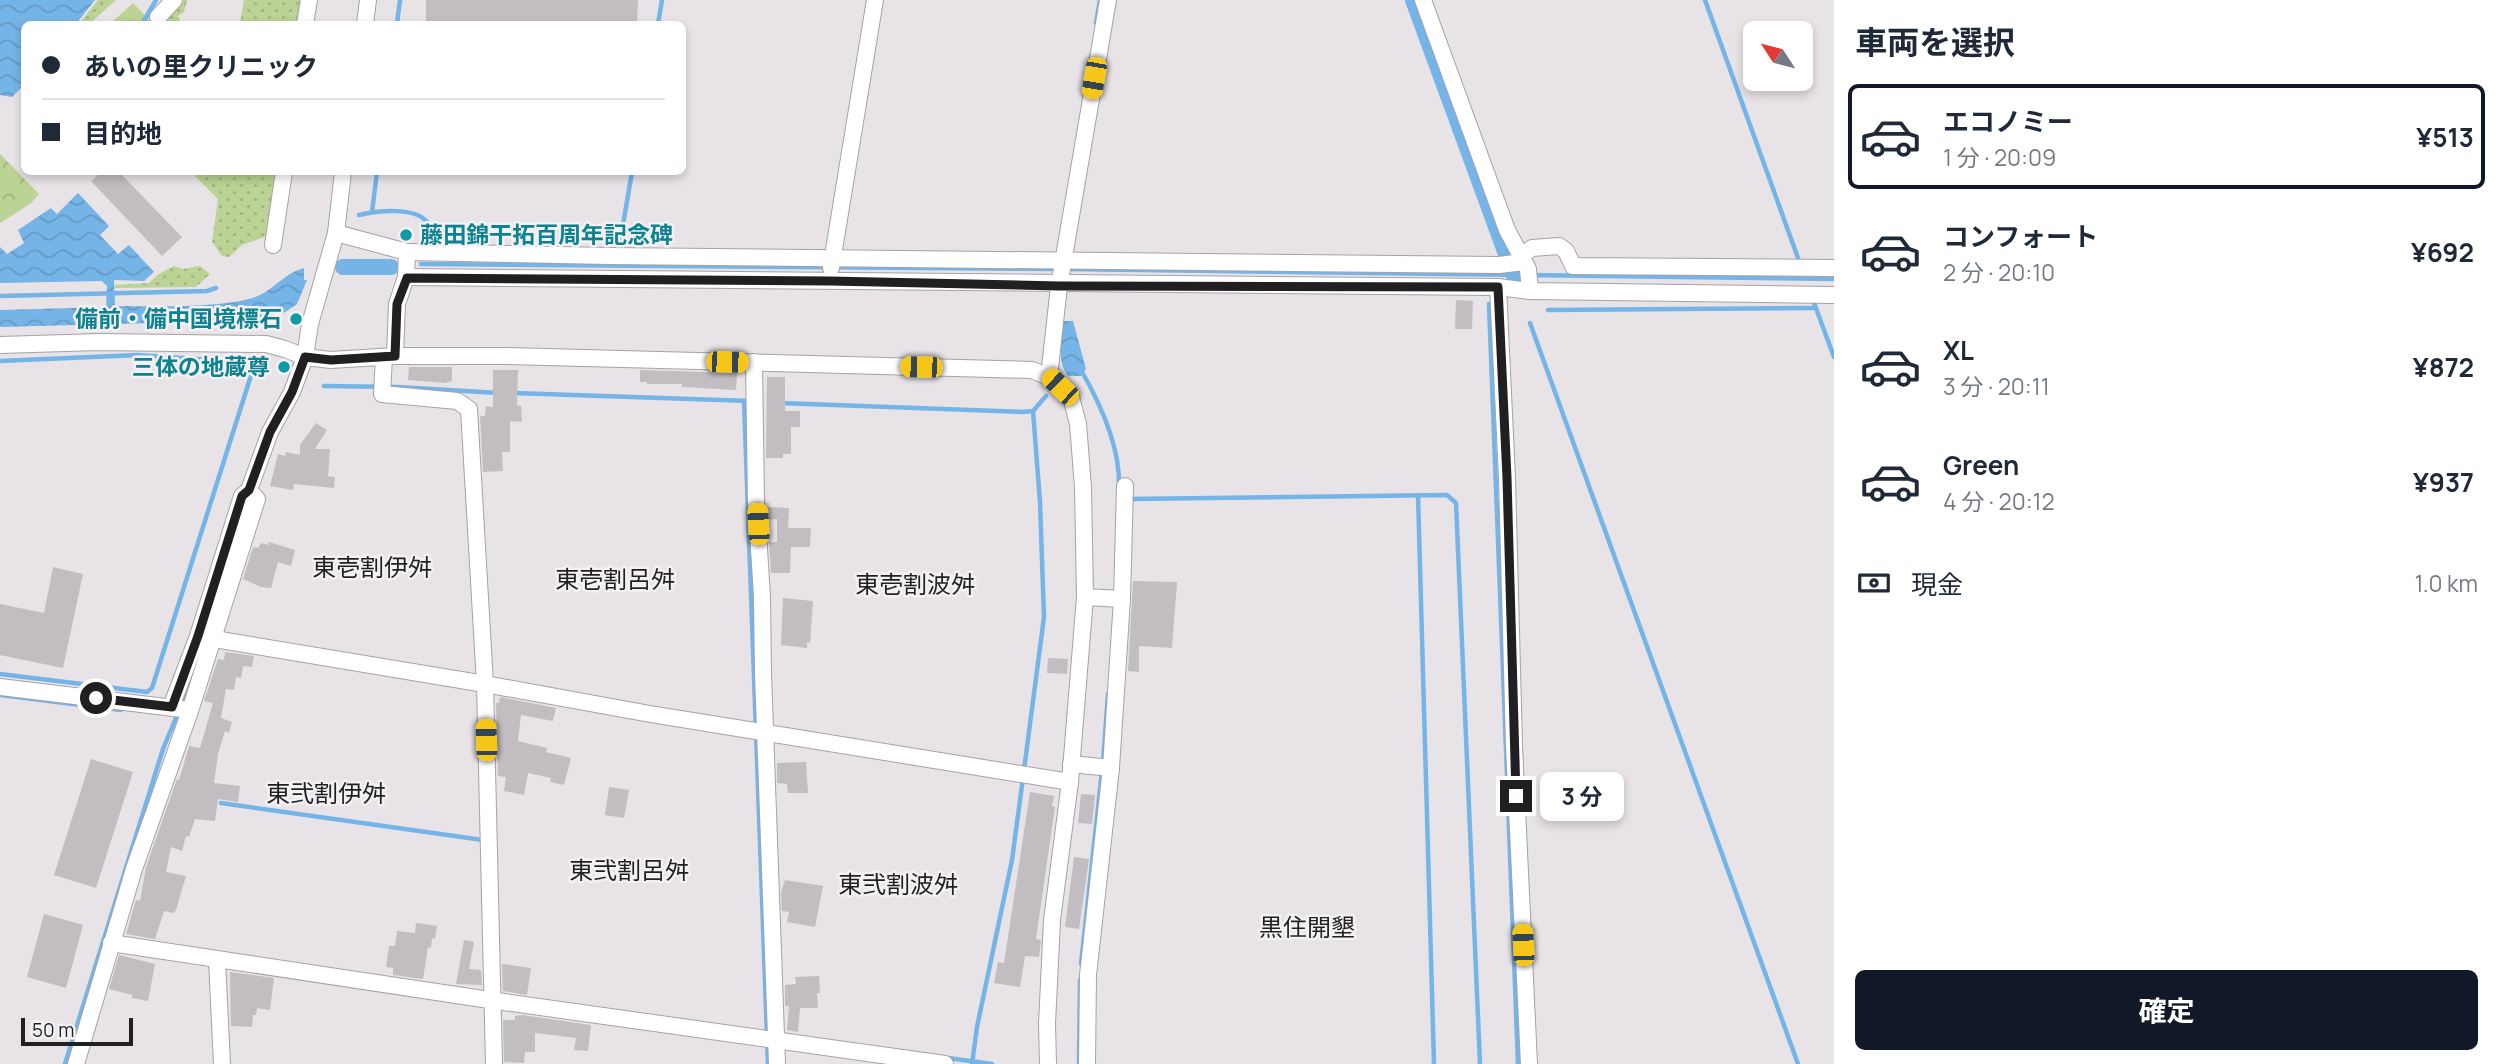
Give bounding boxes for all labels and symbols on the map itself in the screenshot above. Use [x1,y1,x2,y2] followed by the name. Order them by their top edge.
[1743,21,1813,91] north arrow
[1081,55,1108,101] car
[420,218,673,250] place label: 藤田錦干拓百周年記念碑
[398,227,414,243] marker: 藤田錦干拓百周年記念碑
[75,302,282,334] place label: 備前・備中国境標石
[288,311,304,327] marker: 備前・備中国境標石
[132,350,270,382] place label: 三体の地蔵尊
[706,351,749,373] car
[900,356,943,378] car
[276,359,292,375] marker: 三体の地蔵尊
[1038,365,1083,409] car
[747,502,770,546] car
[312,550,432,583] district label: 東壱割伊舛
[555,562,675,595] district label: 東壱割呂舛
[855,567,975,600] district label: 東壱割波舛
[80,682,112,714] route start
[475,719,498,761] car
[1540,772,1624,820] callout: 3 分
[266,776,386,809] district label: 東弐割伊舛
[1500,780,1532,812] route end
[569,853,689,886] district label: 東弐割呂舛
[838,867,958,900] district label: 東弐割波舛
[1259,910,1355,943] district label: 黒住開墾
[1512,923,1535,967] car
[21,1015,133,1047] scale bar

